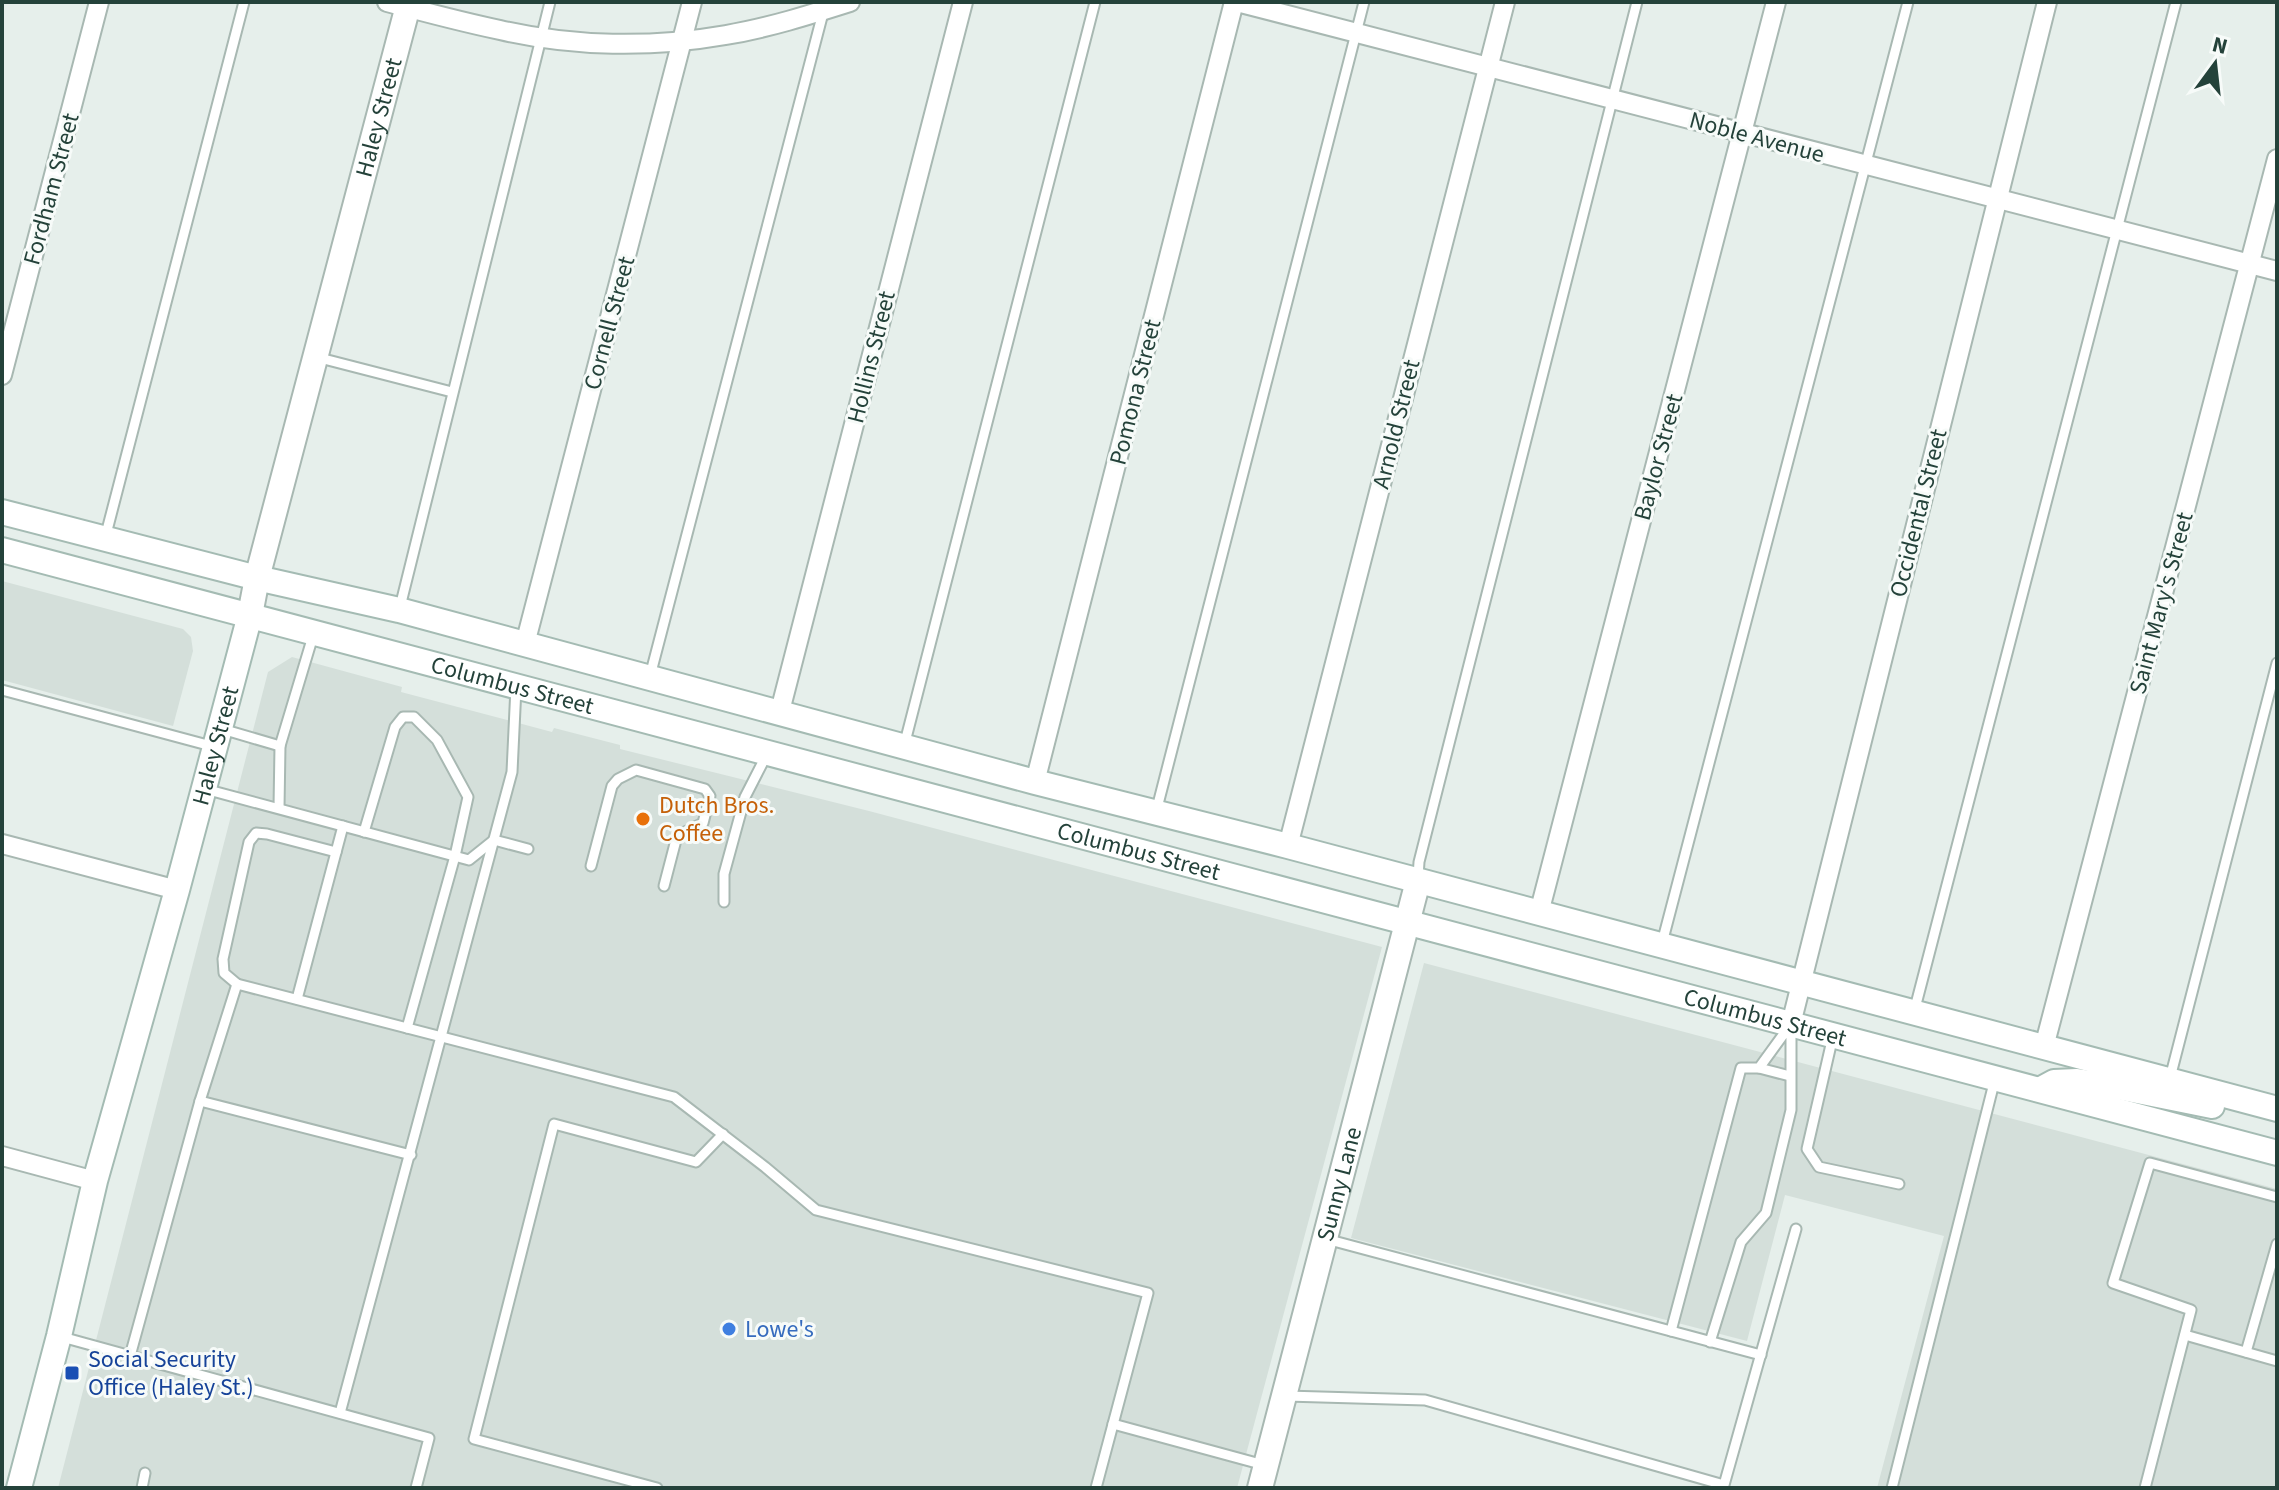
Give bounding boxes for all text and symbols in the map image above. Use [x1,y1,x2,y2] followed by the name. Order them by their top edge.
[2175,24,2255,104] north arrow
[2209,28,2231,63] text: N
[347,54,412,181] street label: Haley Street
[1685,103,1828,172] street label: Noble Avenue
[14,109,89,269] street label: Fordham Street
[575,252,644,394] street label: Cornell Street
[838,287,905,427] street label: Hollins Street
[1100,316,1170,469] street label: Pomona Street
[1364,356,1429,492] street label: Arnold Street
[1625,390,1692,524] street label: Baylor Street
[1881,425,1956,601] street label: Occidental Street
[2120,508,2203,698] street label: Saint Mary's Street
[427,647,598,724] street label: Columbus Street
[183,682,248,809] street label: Haley Street
[659,788,775,851] place label: Dutch Bros. Coffee
[634,810,652,828] marker: Dutch Bros. Coffee
[1053,813,1224,890] street label: Columbus Street
[1680,979,1850,1056] street label: Columbus Street
[1308,1123,1371,1245] street label: Sunny Lane
[745,1312,814,1347] place label: Lowe's
[720,1320,738,1338] marker: Lowe's
[88,1342,254,1405] place label: Social Security Office (Haley St.)
[63,1364,81,1382] marker: Social Security Office (Haley St.)

